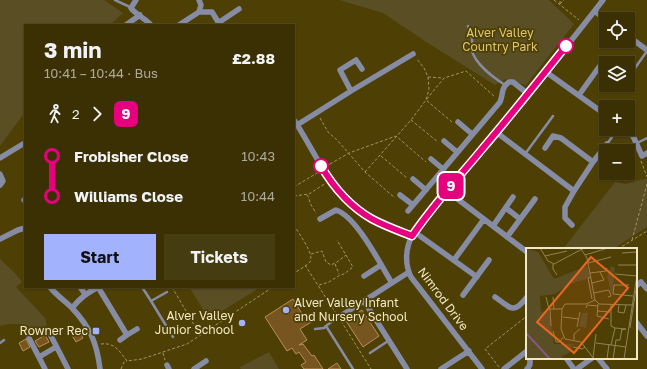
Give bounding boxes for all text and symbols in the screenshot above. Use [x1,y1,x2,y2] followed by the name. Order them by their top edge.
[599,12,635,180] map controls
[599,12,635,48] button: locate
[462,25,538,54] park label: Alver Valley Country Park
[44,36,102,63] text: 3 min
[558,38,574,54] unlabelled marker
[232,49,275,67] text: £2.88
[599,56,635,92] button: layers
[44,65,158,81] text: 10:41 – 10:44 · Bus
[599,100,635,136] button: +
[44,103,66,125] icon: walk
[86,103,108,125] icon: forward
[122,105,130,122] text: 9
[72,106,80,122] text: 2
[599,144,635,180] button: −
[74,147,189,165] text: Frobisher Close
[241,148,275,164] text: 10:43
[313,158,329,174] unlabelled marker
[438,173,464,199] line badge: 9
[447,177,455,194] text: 9
[74,187,183,205] text: Williams Close
[241,188,275,204] text: 10:44
[44,234,156,280] button: Start
[164,234,275,280] button: Tickets
[526,248,637,359] inset map
[415,264,472,333] street label: Nimrod Drive
[294,295,408,324] place label: Alver Valley Infant and Nursery School
[281,305,291,315] marker: Alver Valley Infant and Nursery School
[155,308,234,337] place label: Alver Valley Junior School
[237,318,247,328] marker: Alver Valley Junior School
[20,323,88,338] place label: Rowner Rec
[91,326,101,336] marker: Rowner Rec

